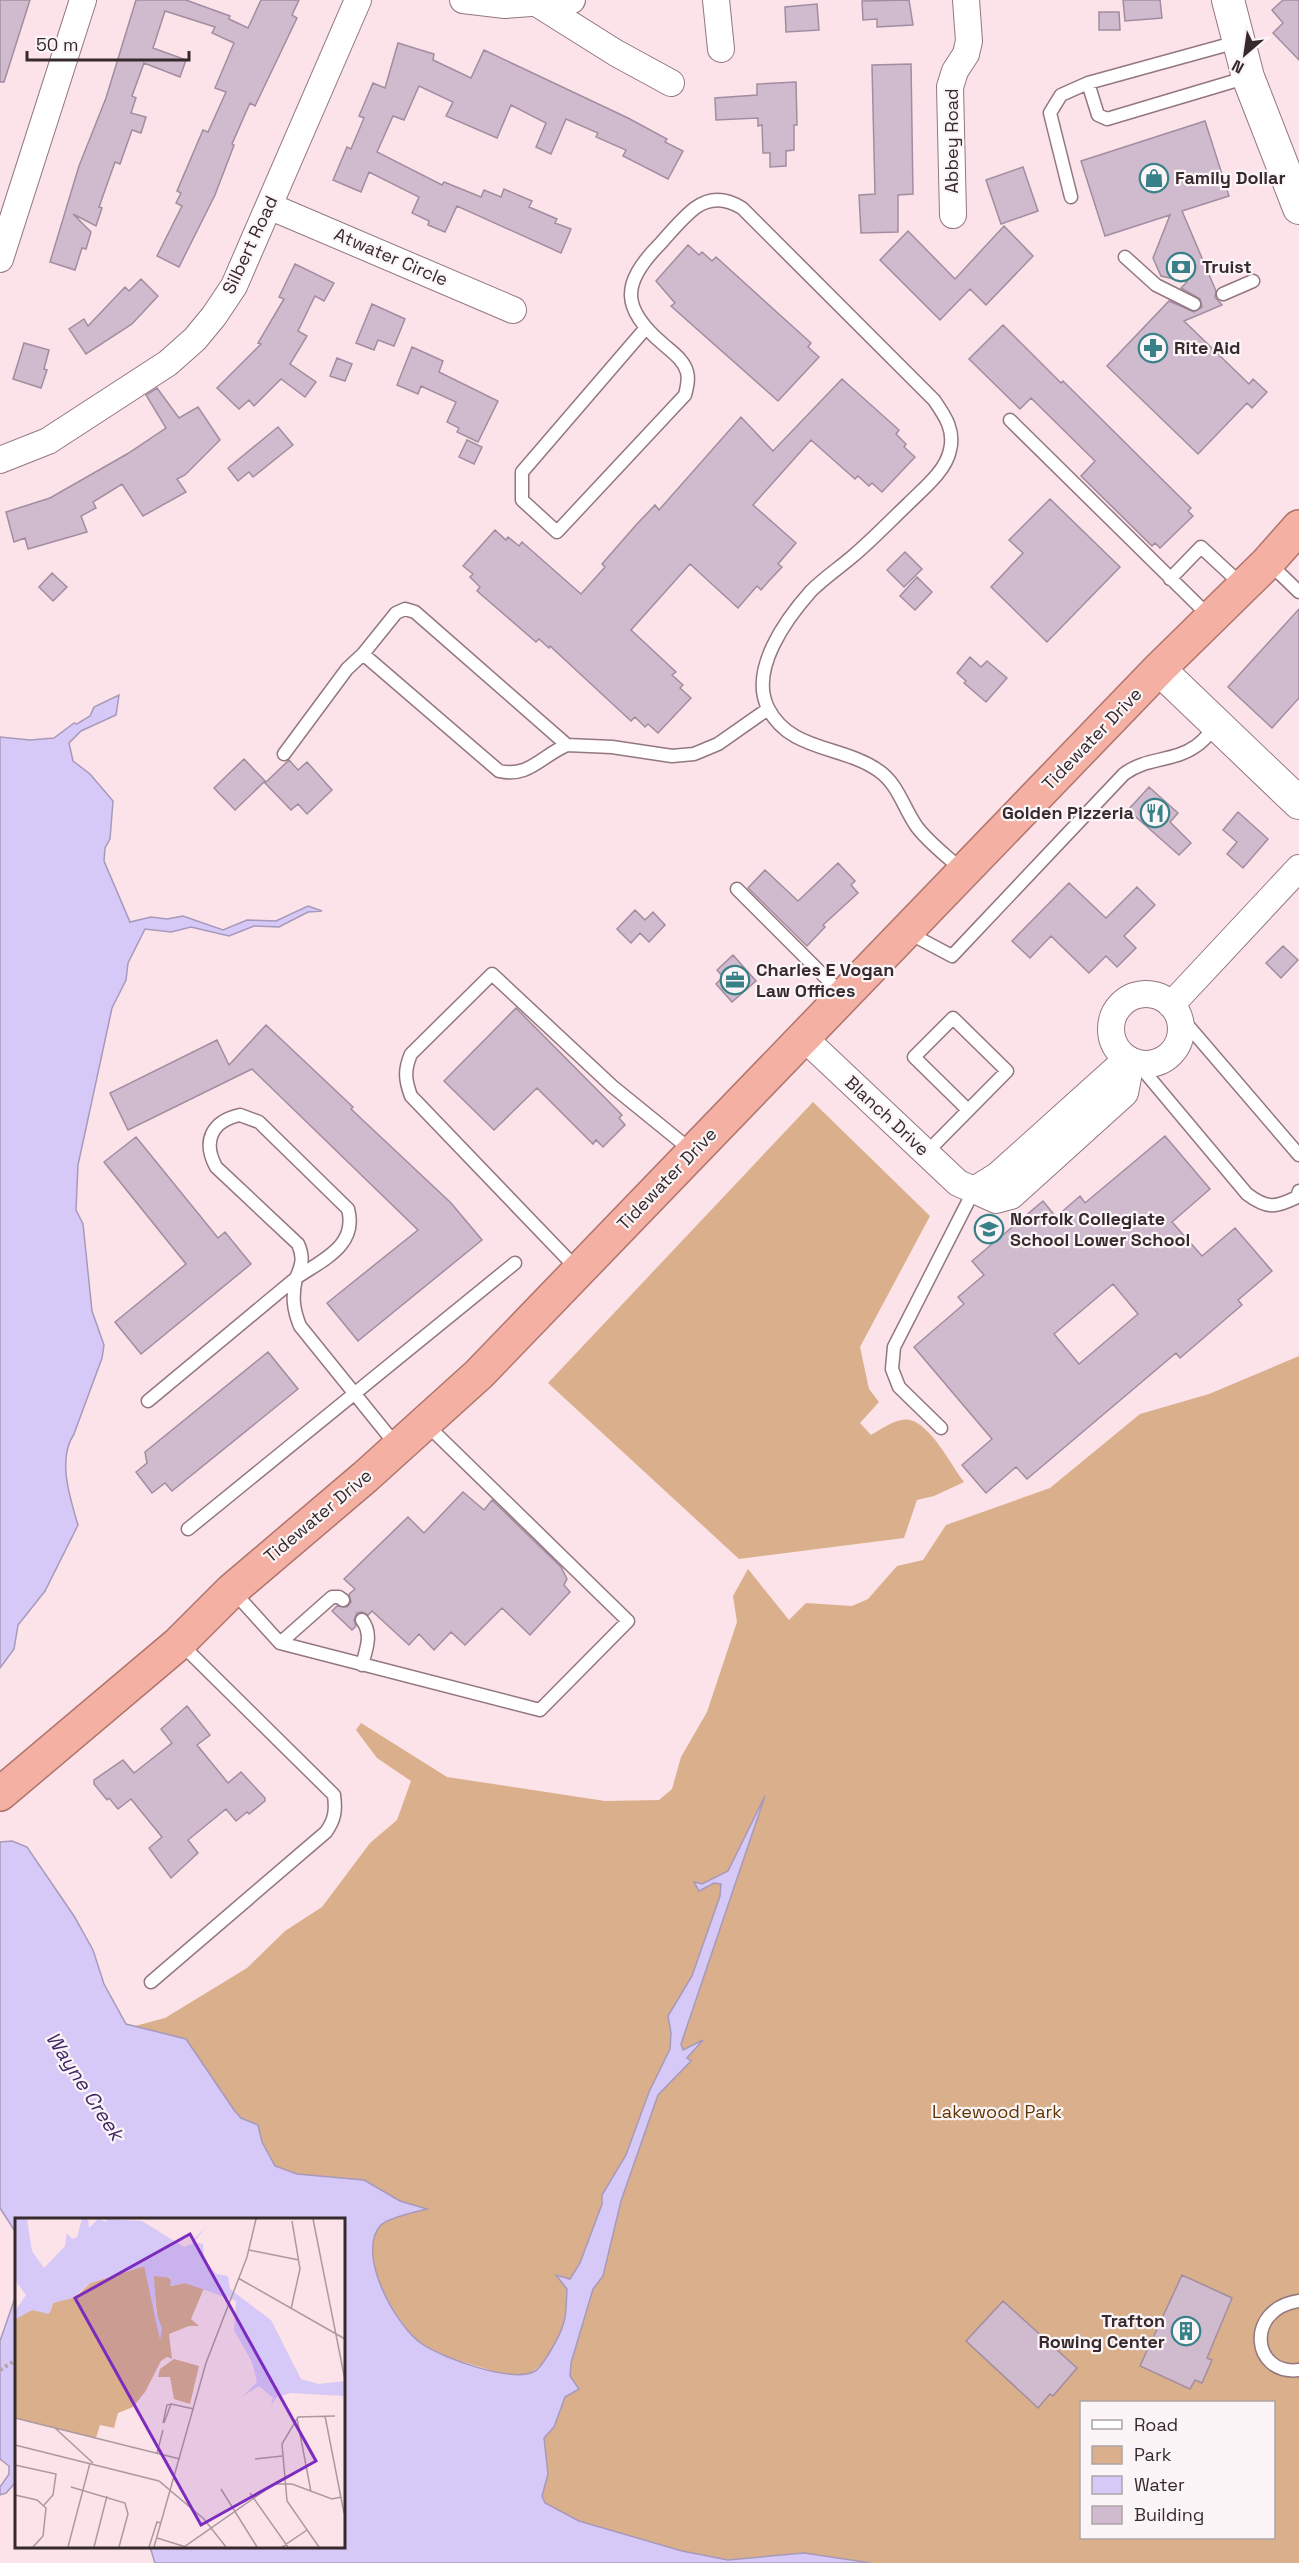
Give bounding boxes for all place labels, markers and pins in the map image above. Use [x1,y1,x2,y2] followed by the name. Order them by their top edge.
[1138,162,1170,194] shop icon: Family Dollar
[1175,166,1286,189] place label: Family Dollar
[1165,251,1197,283] bank icon: Truist
[1202,255,1252,278] place label: Truist
[1137,332,1169,364] pharmacy icon: Rite Aid
[1174,336,1240,359] place label: Rite Aid
[1139,797,1171,829] restaurant icon: Golden Pizzeria
[1002,801,1135,824] place label: Golden Pizzeria
[756,958,894,1002] place label: Charles E Vogan Law Offices
[719,964,751,996] office icon: Charles E Vogan Law Offices
[1010,1207,1190,1251] place label: Norfolk Collegiate School Lower School
[973,1213,1005,1245] school or university icon: Norfolk Collegiate School Lower School
[1038,2309,1165,2353] place label: Trafton Rowing Center
[1170,2315,1202,2347] building icon: Trafton Rowing Center

